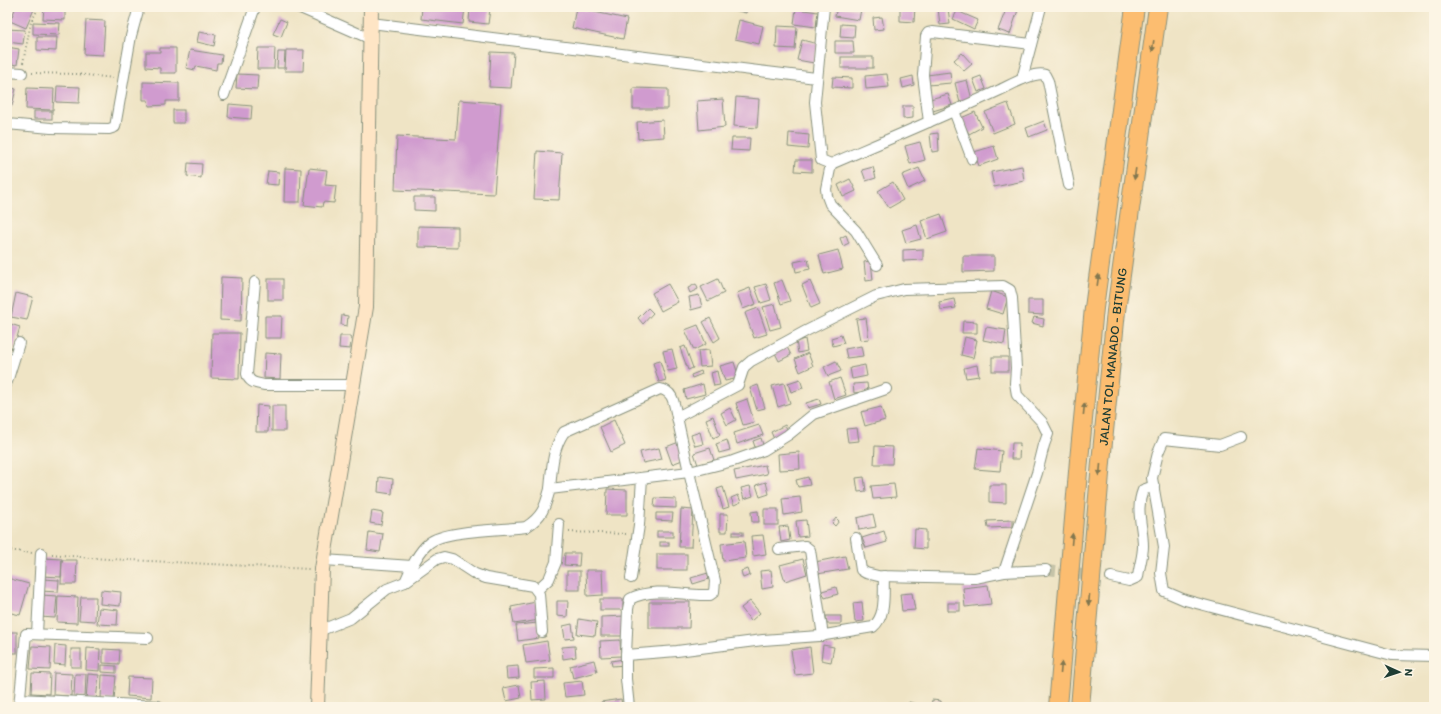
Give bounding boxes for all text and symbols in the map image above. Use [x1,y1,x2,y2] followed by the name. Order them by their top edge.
[1150,40,1156,52] one-way arrow
[1132,168,1138,180] one-way arrow
[1095,267,1129,446] street label: JALAN TOL MANADO - BITUNG
[1095,274,1101,286] one-way arrow
[1081,403,1087,415] one-way arrow
[1097,464,1104,476] one-way arrow
[1069,533,1075,545] one-way arrow
[1086,594,1093,606] one-way arrow
[1379,652,1419,692] north arrow
[1058,662,1064,674] one-way arrow
[1402,668,1415,677] text: N

